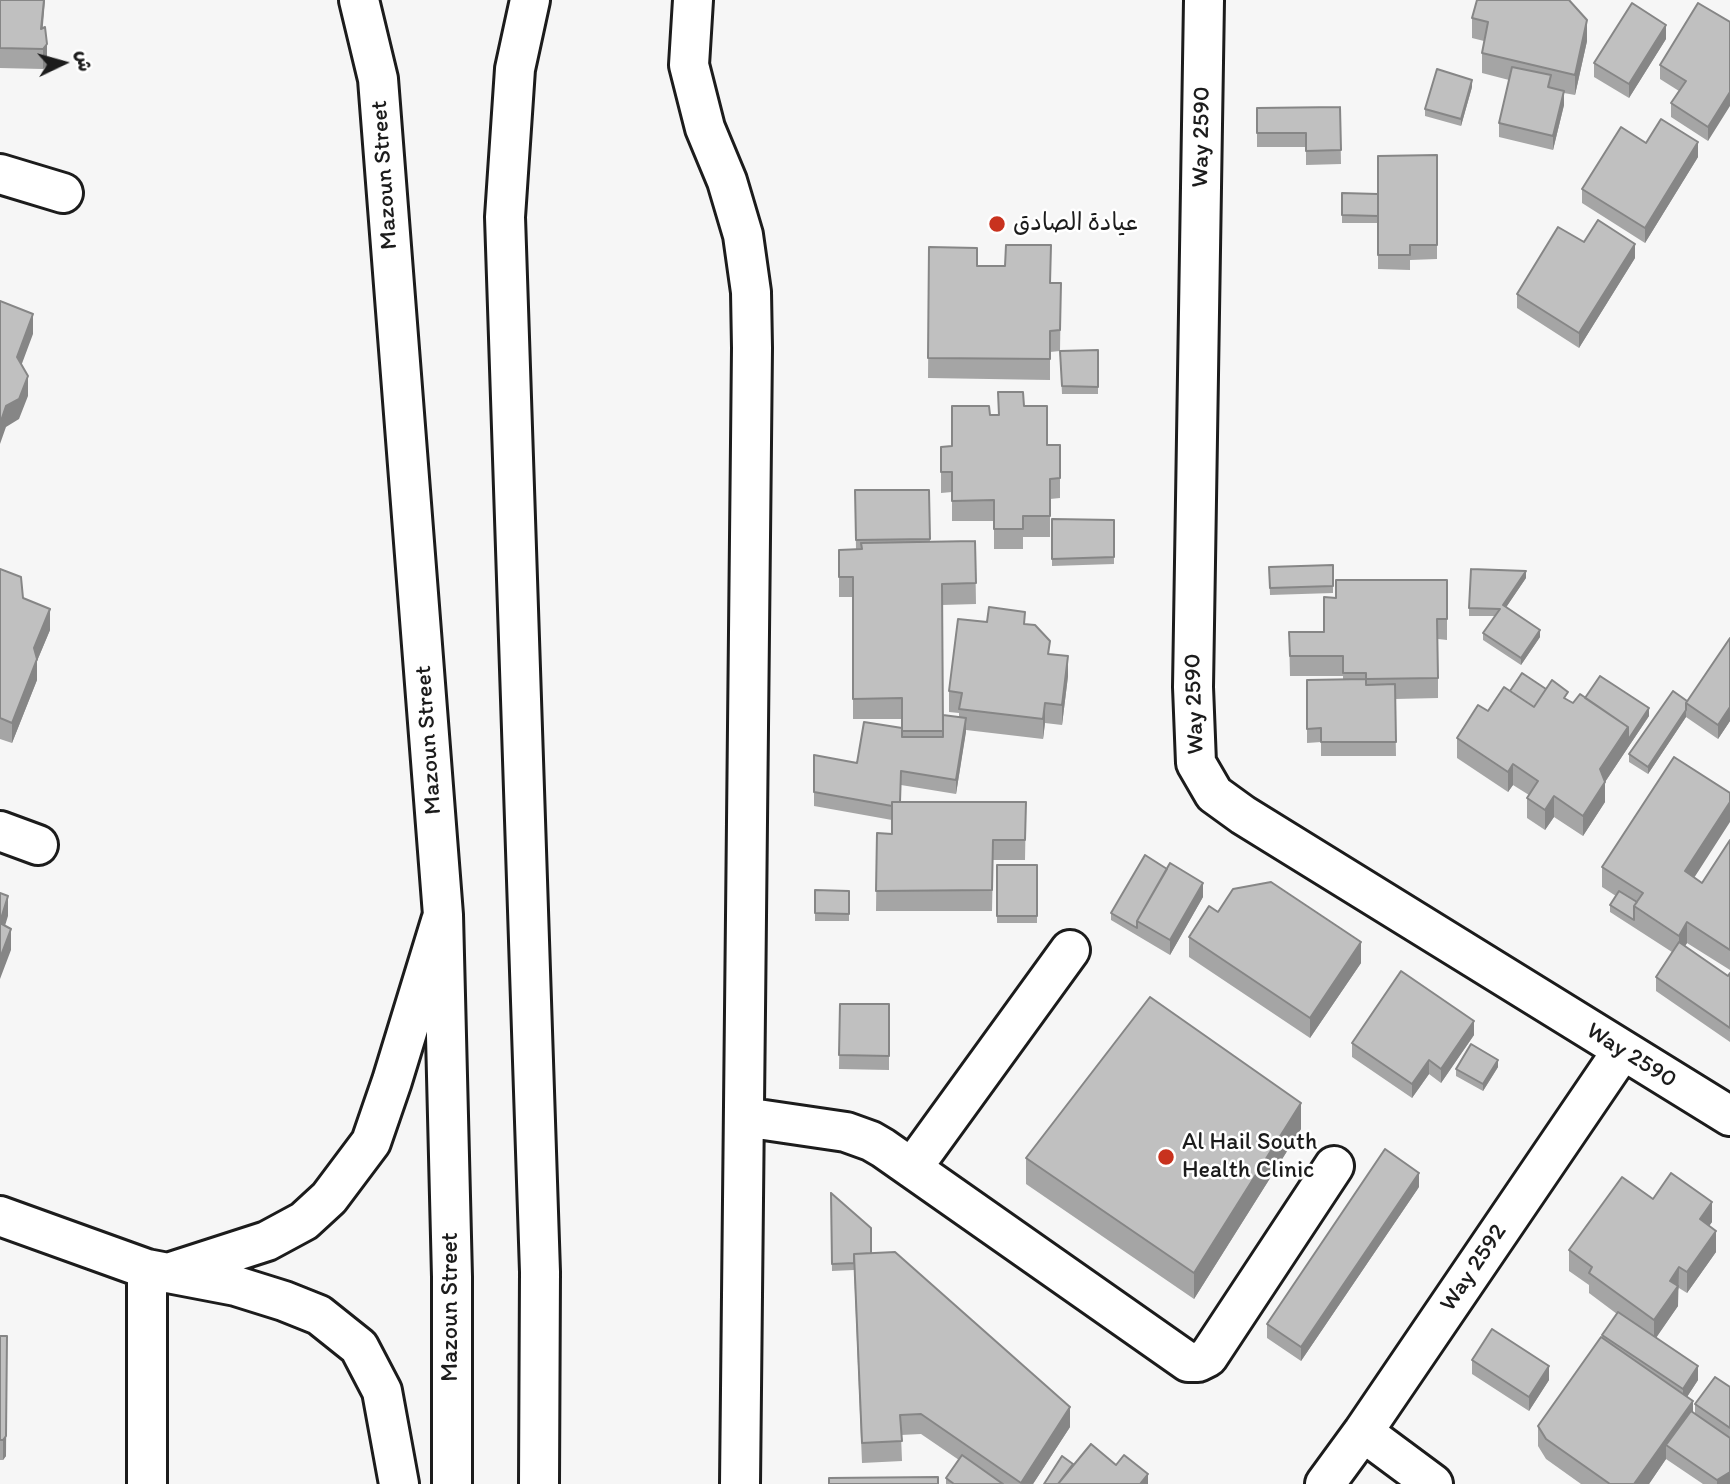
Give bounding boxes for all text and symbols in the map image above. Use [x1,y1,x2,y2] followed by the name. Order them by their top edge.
[28,28,98,98] north arrow
[72,50,97,73] text: ش
[1187,86,1217,188] street label: Way 2590
[365,99,405,251] street label: Mazoun Street
[1013,210,1138,238] place label: عيادة الصادق
[987,214,1007,234] marker: عيادة الصادق
[1179,653,1211,755] street label: Way 2590
[409,664,449,816] street label: Mazoun Street
[1580,1017,1682,1095] street label: Way 2590
[1182,1129,1317,1185] place label: Al Hail South Health Clinic
[1156,1147,1176,1167] marker: Al Hail South Health Clinic
[1434,1219,1514,1317] street label: Way 2592
[437,1232,465,1382] street label: Mazoun Street

